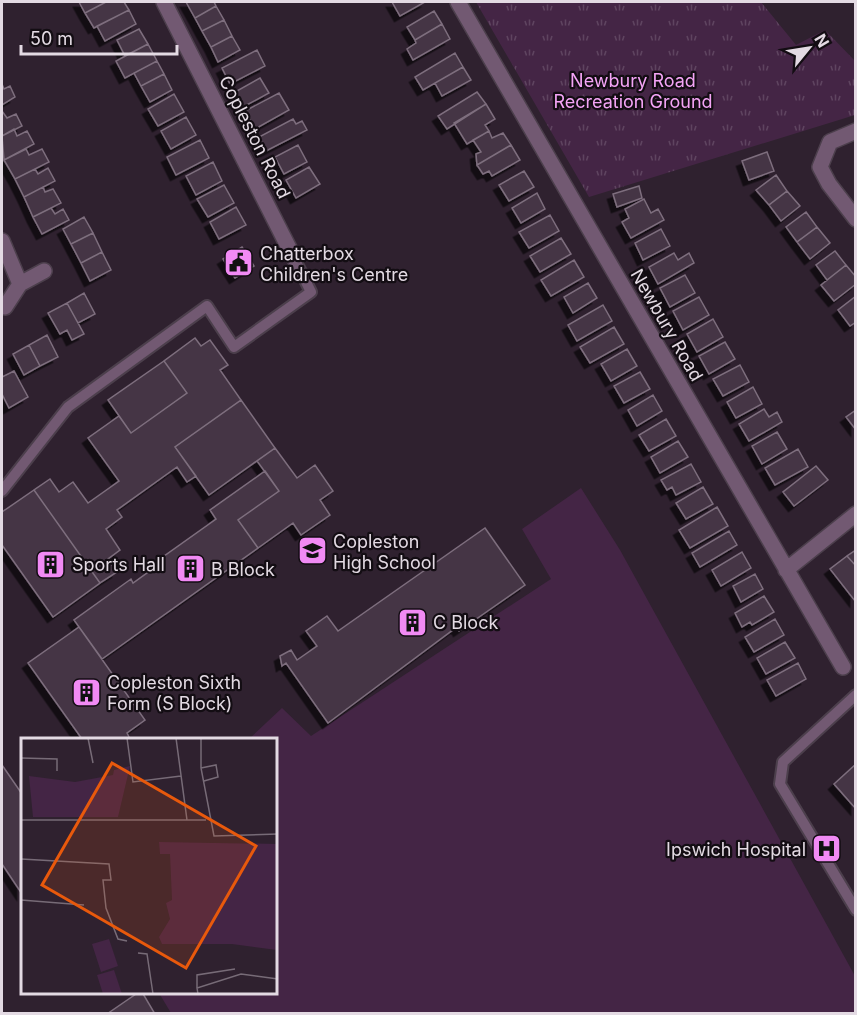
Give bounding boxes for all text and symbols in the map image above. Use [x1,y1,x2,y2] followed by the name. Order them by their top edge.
[21,18,177,56] scale bar
[779,18,839,78] north arrow
[30,28,73,49] text: 50 m
[810,30,834,51] text: N
[553,70,713,112] park label: Newbury Road Recreation Ground
[215,72,295,202] street label: Copleston Road
[260,243,408,285] place label: Chatterbox Children's Centre
[223,247,255,279] public building icon: Chatterbox Children's Centre
[626,265,708,385] street label: Newbury Road
[333,531,436,573] place label: Copleston High School
[296,535,328,567] school or university icon: Copleston High School
[35,548,67,580] building icon: Sports Hall
[174,553,206,585] building icon: B Block
[72,554,165,575] place label: Sports Hall
[211,559,275,580] place label: B Block
[396,606,428,638] building icon: C Block
[433,612,498,633] place label: C Block
[107,672,241,714] place label: Copleston Sixth Form (S Block)
[70,676,102,708] building icon: Copleston Sixth Form (S Block)
[21,738,278,994] inset map
[811,833,843,865] hospital icon: Ipswich Hospital
[666,839,806,860] place label: Ipswich Hospital

